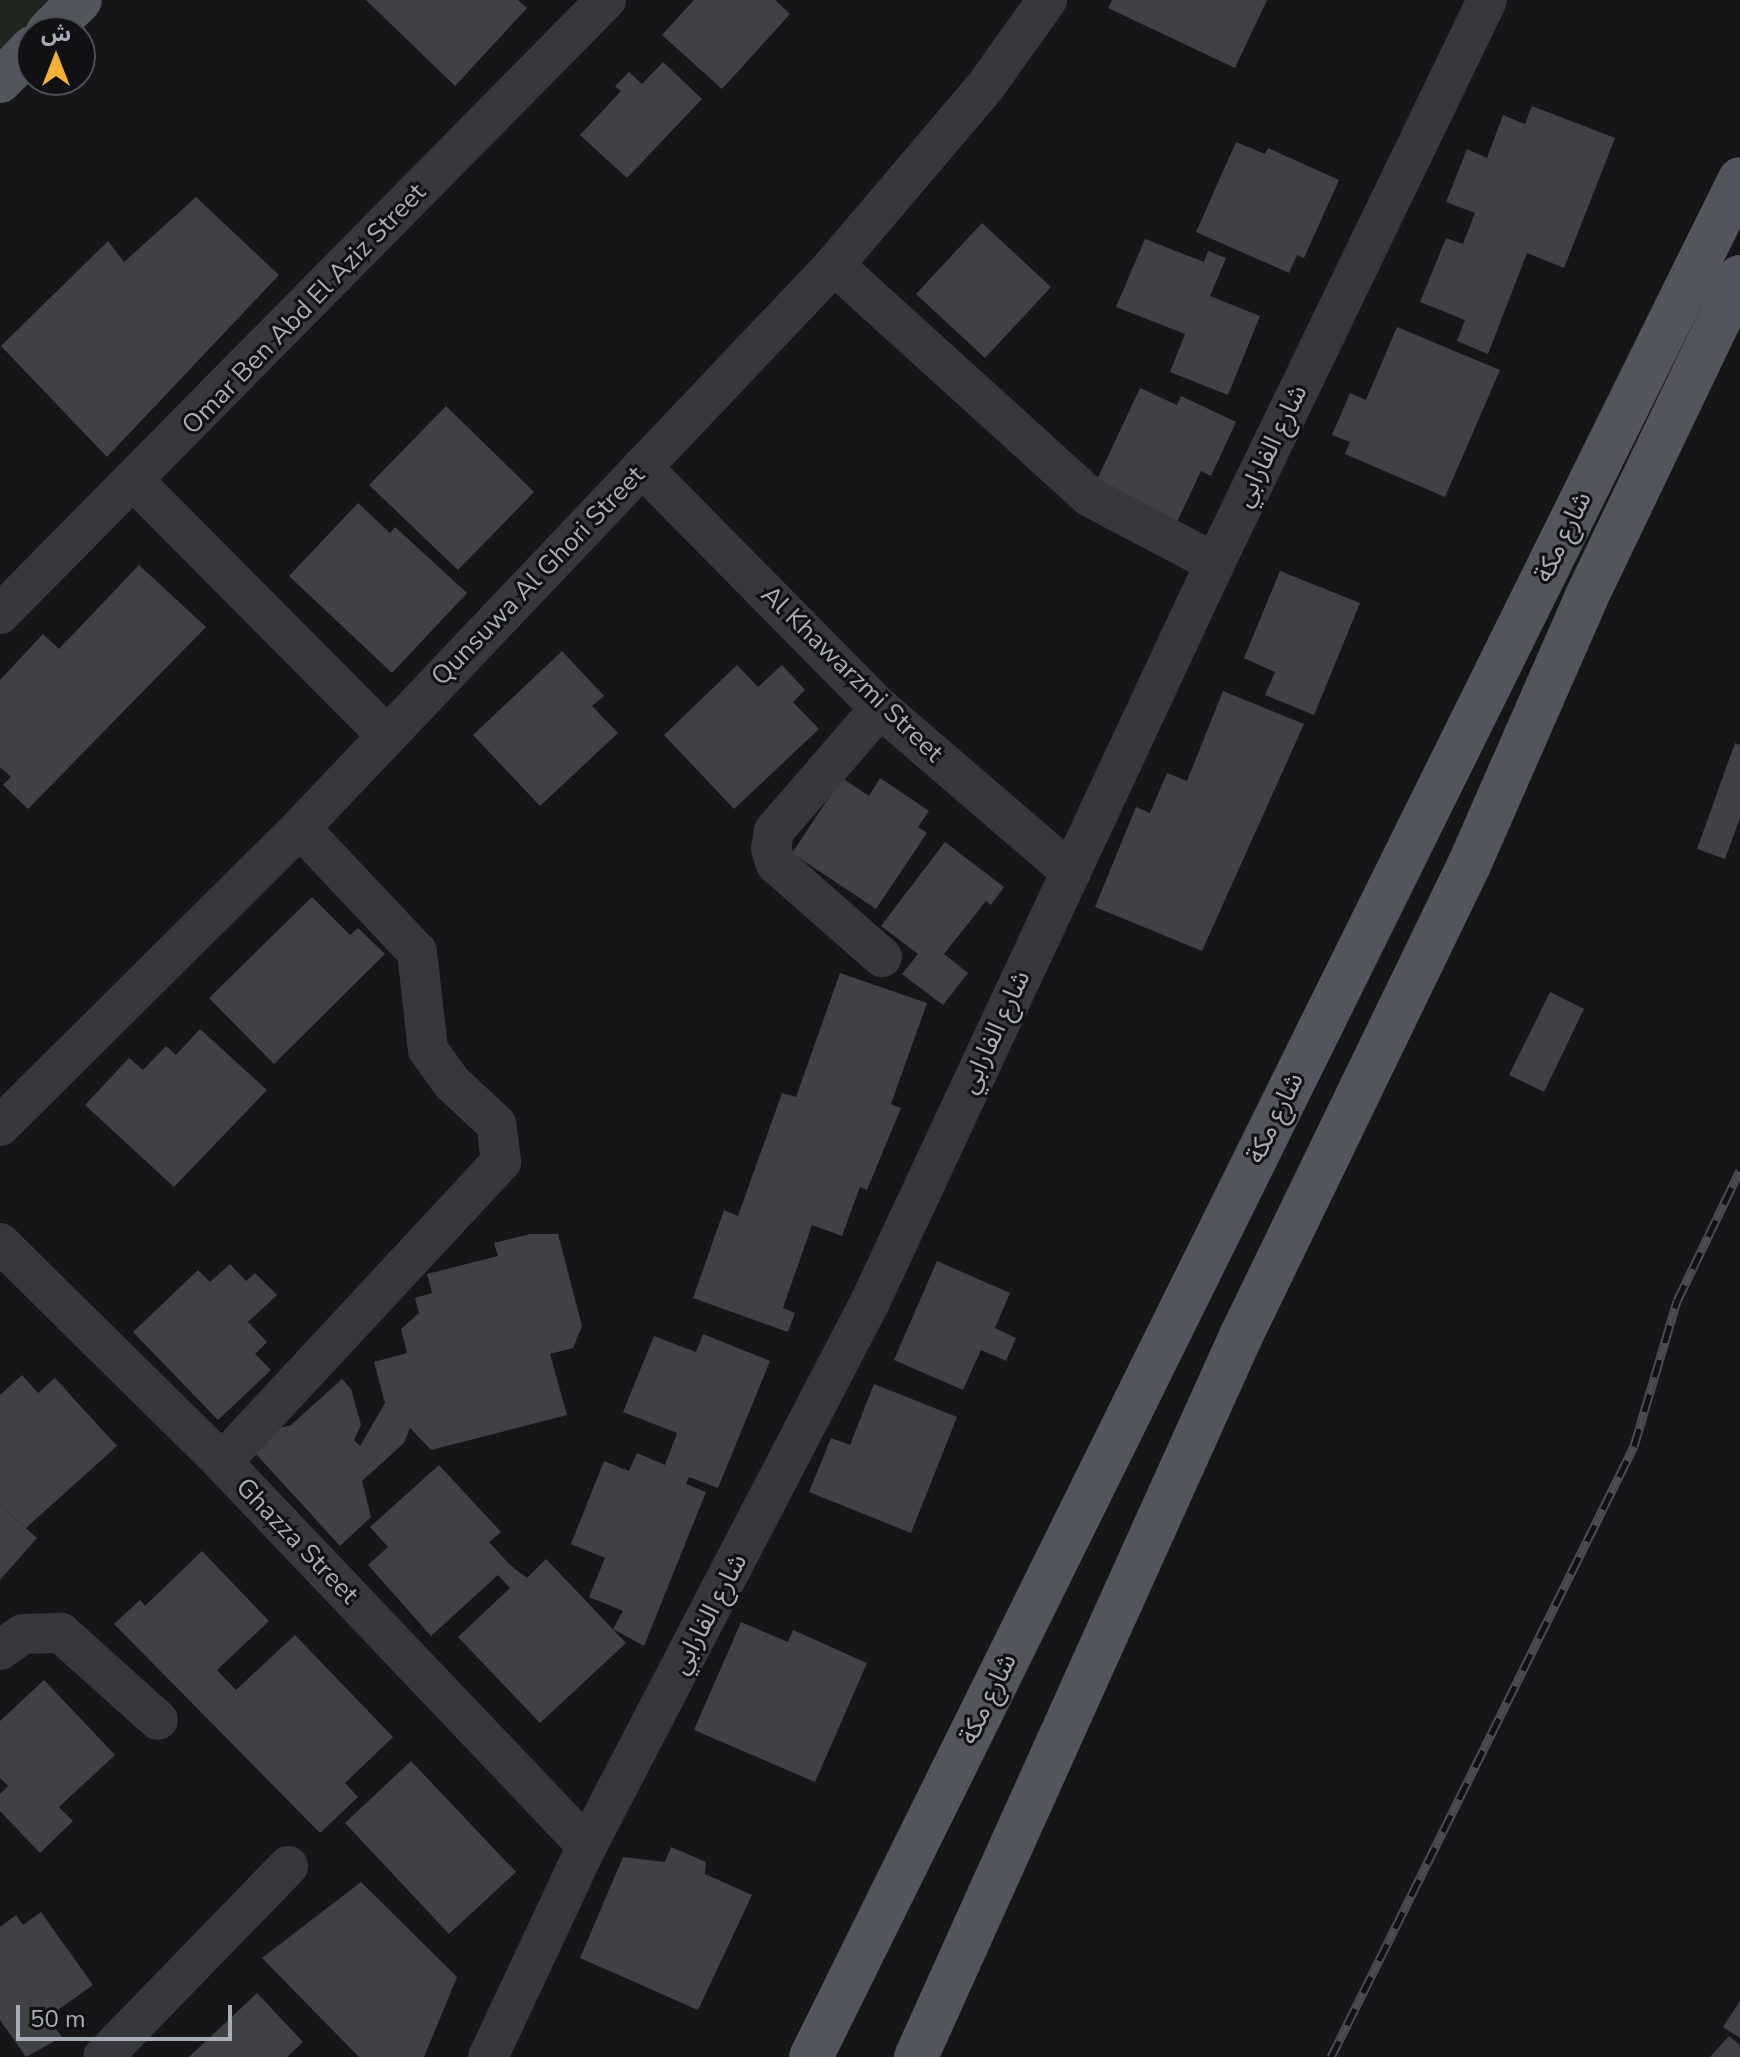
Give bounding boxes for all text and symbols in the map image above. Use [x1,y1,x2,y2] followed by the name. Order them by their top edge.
[16,16,96,96] north arrow
[41,19,71,49] text: ش
[176,177,432,441] street label: Omar Ben Abd El Aziz Street
[1228,380,1314,512] street label: شارع الفارابي
[425,460,651,692] street label: Qunsuwa Al Ghori Street
[1528,487,1598,587] street label: شارع مكة
[755,579,949,769] street label: Al Khawarzmi Street
[953,966,1037,1098] street label: شارع الفارابي
[1240,1068,1310,1168] street label: شارع مكة
[229,1472,365,1610] street label: Ghazza Street
[664,1548,754,1680] street label: شارع الفارابي
[953,1649,1023,1749] street label: شارع مكة
[20,1989,236,2039] scale bar
[30,2003,86,2035] text: 50 m

